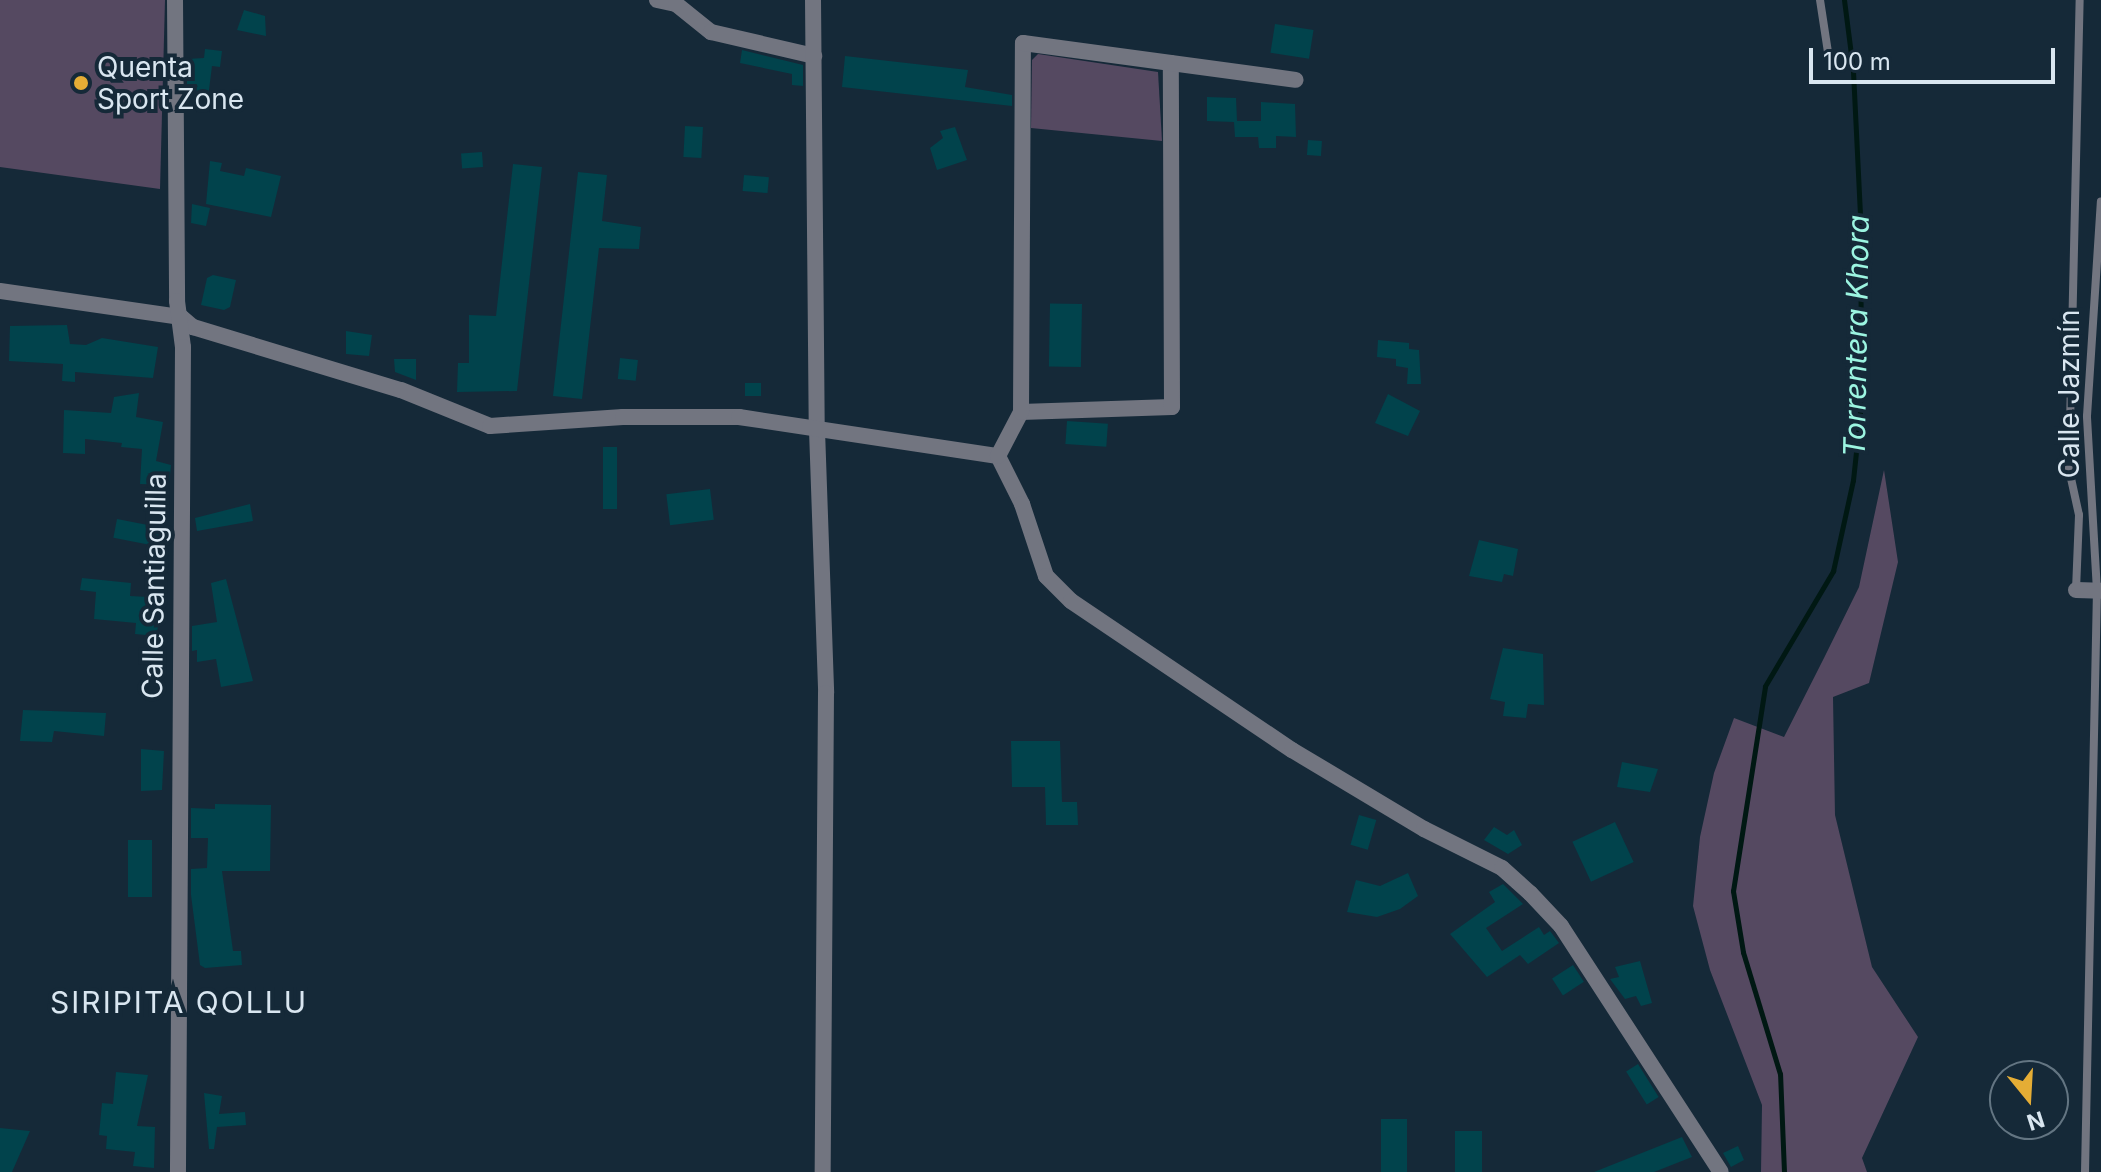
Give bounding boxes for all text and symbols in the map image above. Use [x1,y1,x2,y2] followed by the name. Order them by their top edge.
[1813,32,2059,82] scale bar
[1823,47,1891,76] text: 100 m
[97,50,244,116] place label: Quenta Sport Zone
[72,74,90,92] marker: Quenta Sport Zone
[1836,215,1876,457] water label: Torrentera Khora
[2052,310,2086,478] street label: Calle Jazmín
[135,473,173,699] street label: Calle Santiaguilla
[50,984,308,1020] district label: SIRIPITA QOLLU
[1989,1060,2069,1140] north arrow
[2024,1106,2048,1136] text: N

